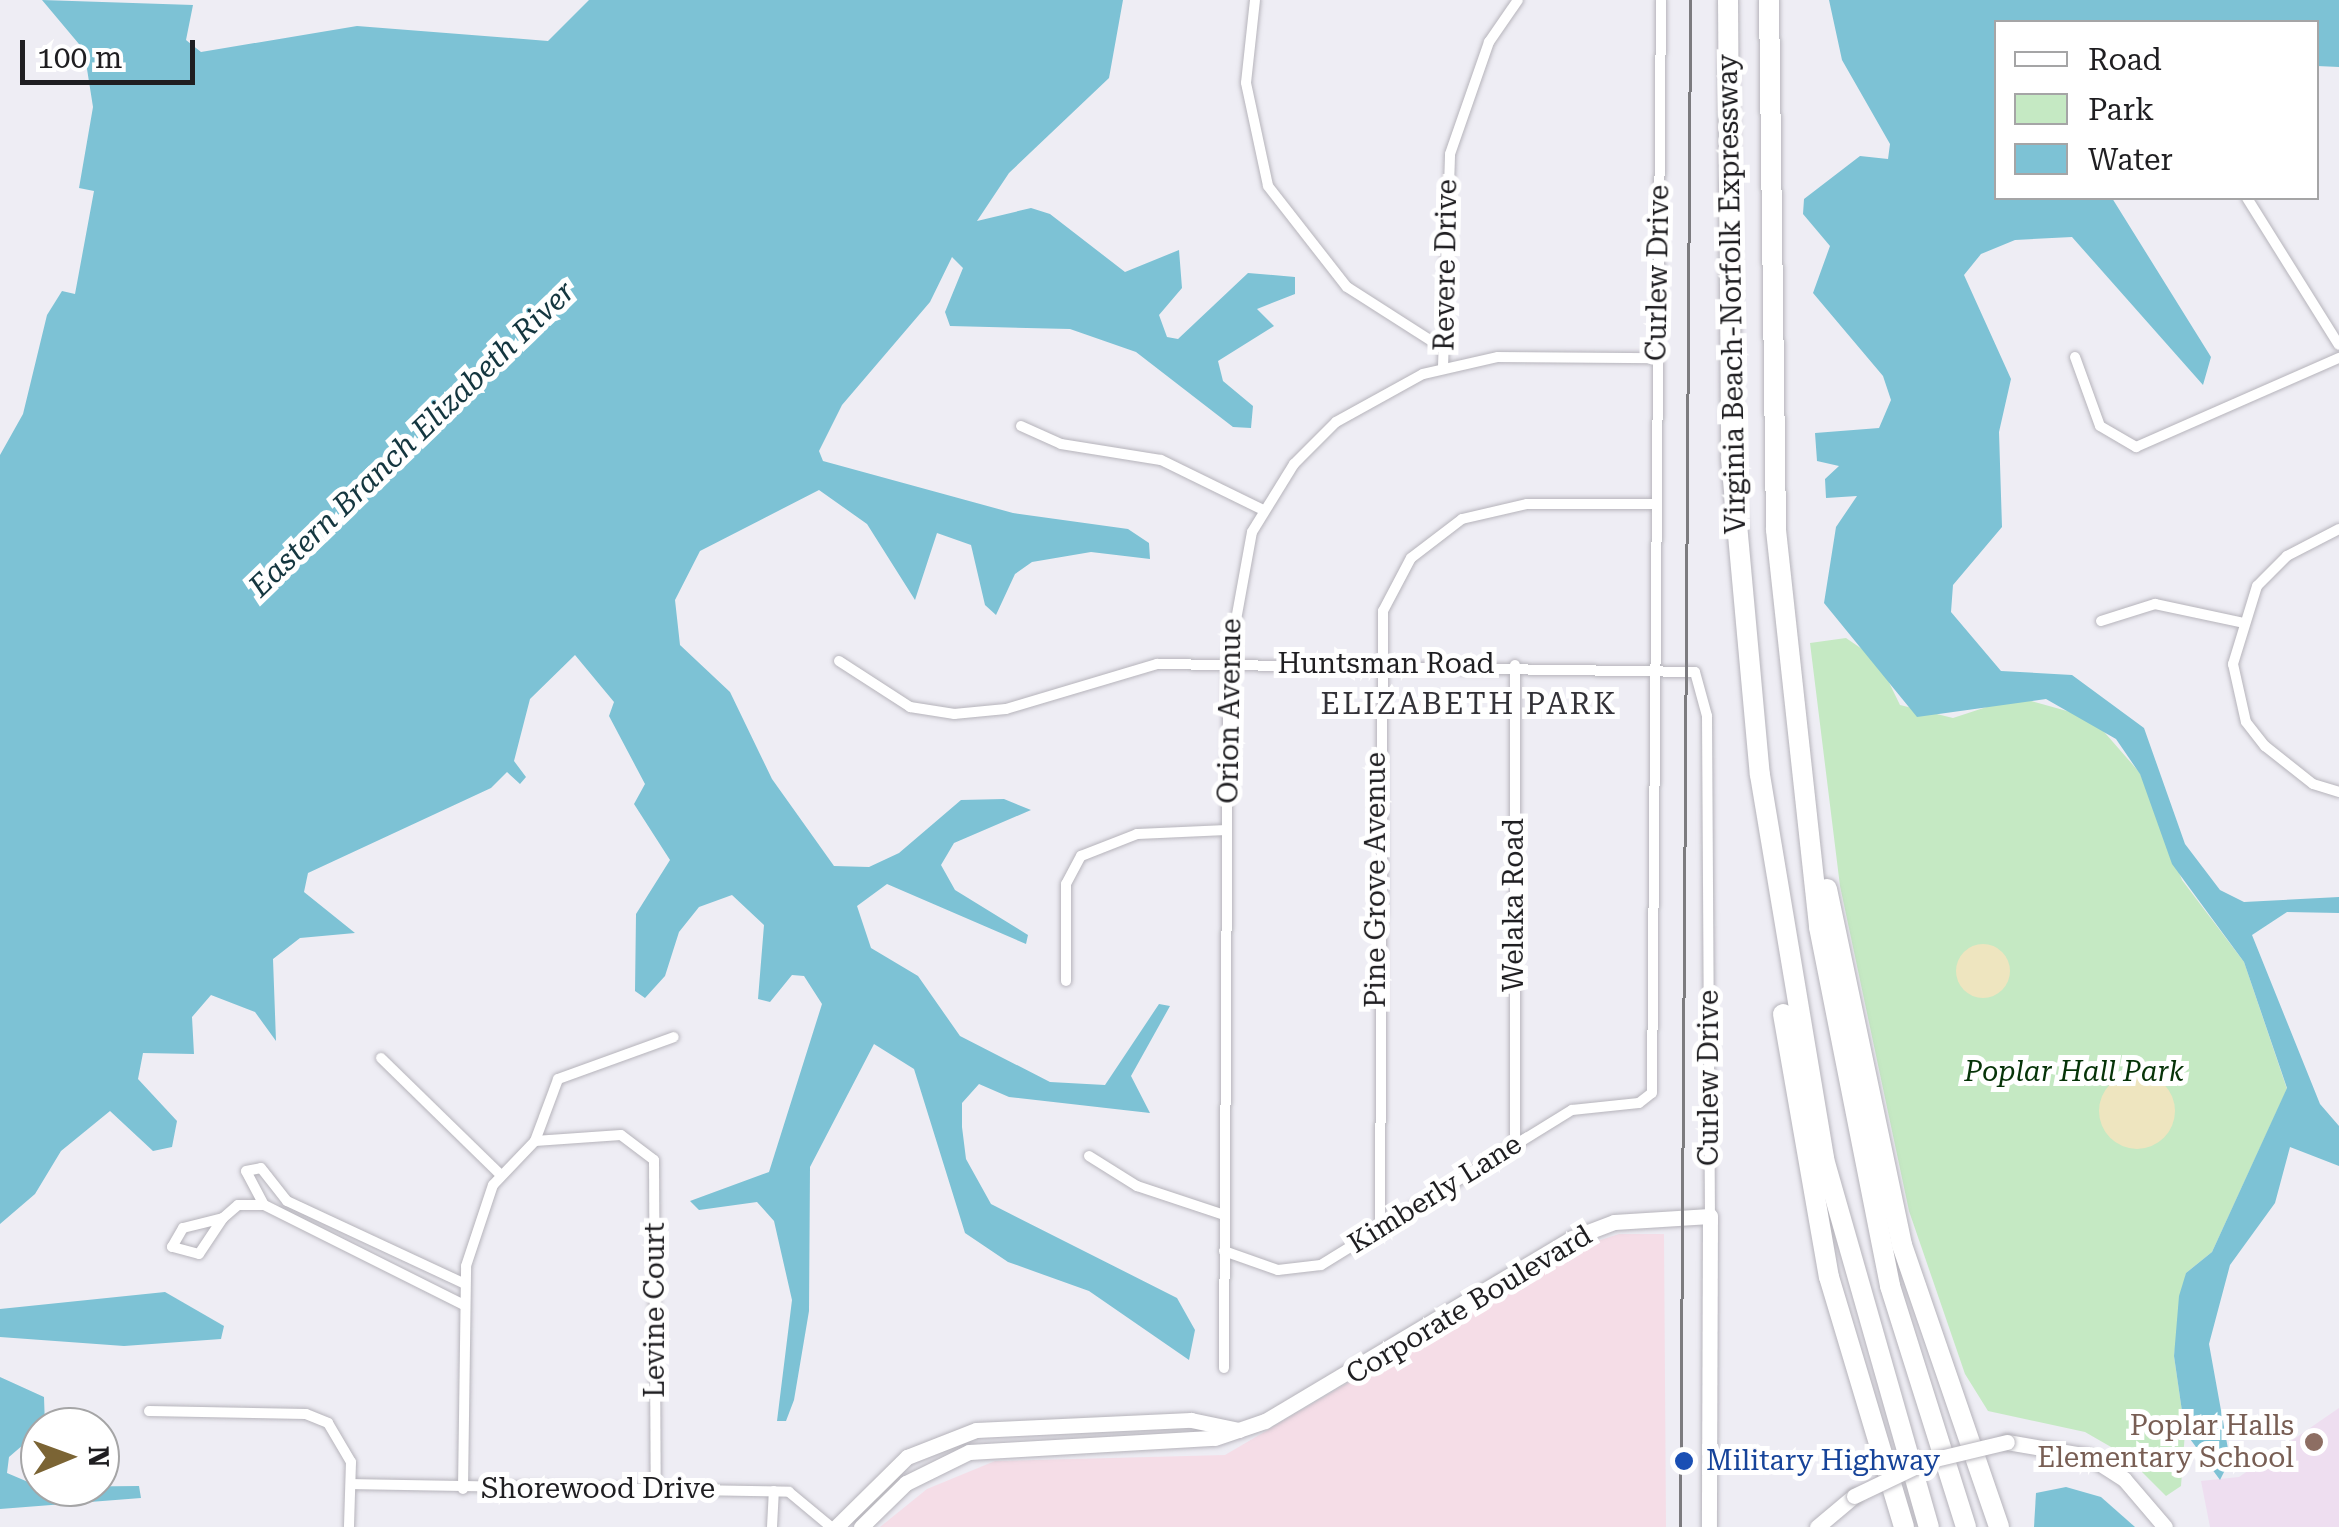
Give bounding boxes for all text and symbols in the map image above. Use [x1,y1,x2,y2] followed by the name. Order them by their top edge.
[25,20,200,82] scale bar
[1994,20,2319,200] legend
[37,40,122,75] text: 100 m
[2088,42,2162,77] text: Road
[1711,54,1753,534] street label: Virginia Beach-Norfolk Expressway
[2088,92,2154,127] text: Park
[2088,142,2173,177] text: Water
[1428,179,1464,351] street label: Revere Drive
[1640,185,1676,361] street label: Curlew Drive
[242,274,582,604] water label: Eastern Branch Elizabeth River
[1212,618,1248,804] street label: Orion Avenue
[1277,647,1495,681] street label: Huntsman Road
[1320,686,1618,722] district label: ELIZABETH PARK
[1359,752,1393,1008] street label: Pine Grove Avenue
[1497,818,1531,992] street label: Welaka Road
[1692,990,1726,1166] street label: Curlew Drive
[1964,1055,2184,1089] park label: Poplar Hall Park
[1342,1127,1528,1261] street label: Kimberly Lane
[1340,1218,1598,1392] street label: Corporate Boulevard
[638,1222,672,1398] street label: Levine Court
[20,1407,120,1507] north arrow
[2037,1409,2294,1475] place label: Poplar Halls Elementary School
[2303,1431,2325,1453] marker: Poplar Halls Elementary School
[1706,1444,1940,1478] place label: Military Highway
[82,1445,115,1468] text: N
[1671,1448,1697,1474] marker: Military Highway
[481,1472,715,1506] street label: Shorewood Drive

